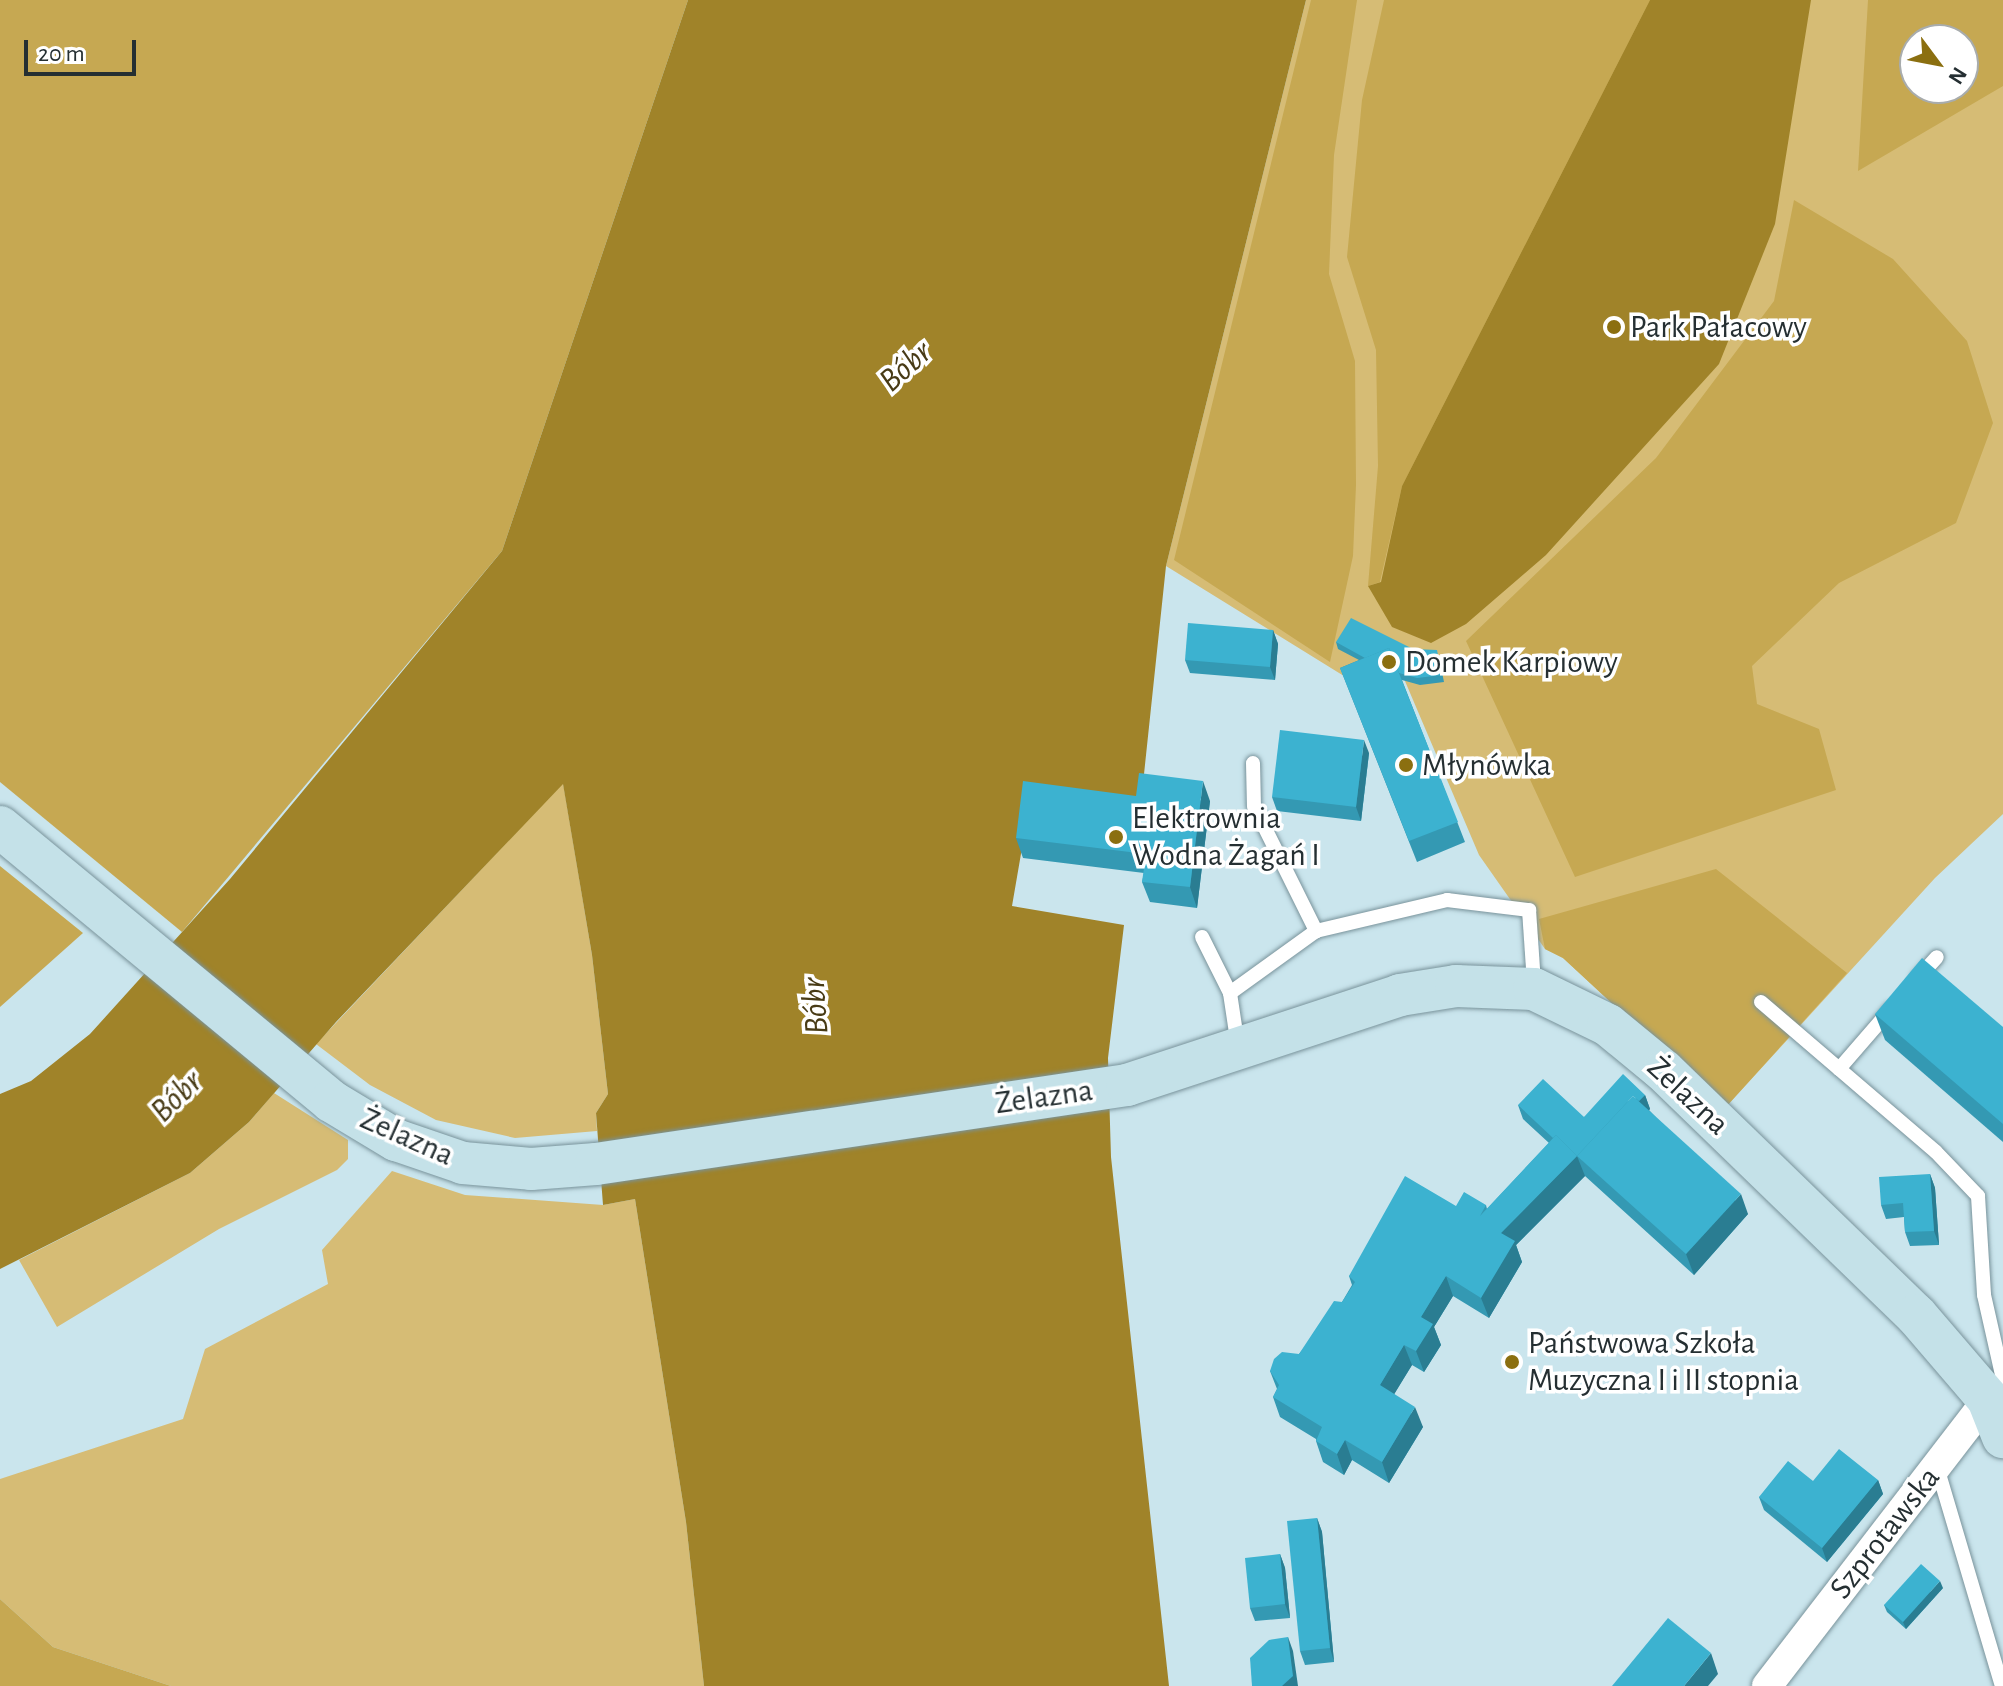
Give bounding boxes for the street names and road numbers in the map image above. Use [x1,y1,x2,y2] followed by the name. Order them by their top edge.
[1639,1049,1737,1143] street label: Żelazna
[993,1071,1095,1123] street label: Żelazna
[354,1100,460,1174] street label: Żelazna
[1822,1459,1948,1607] street label: Szprotawska

